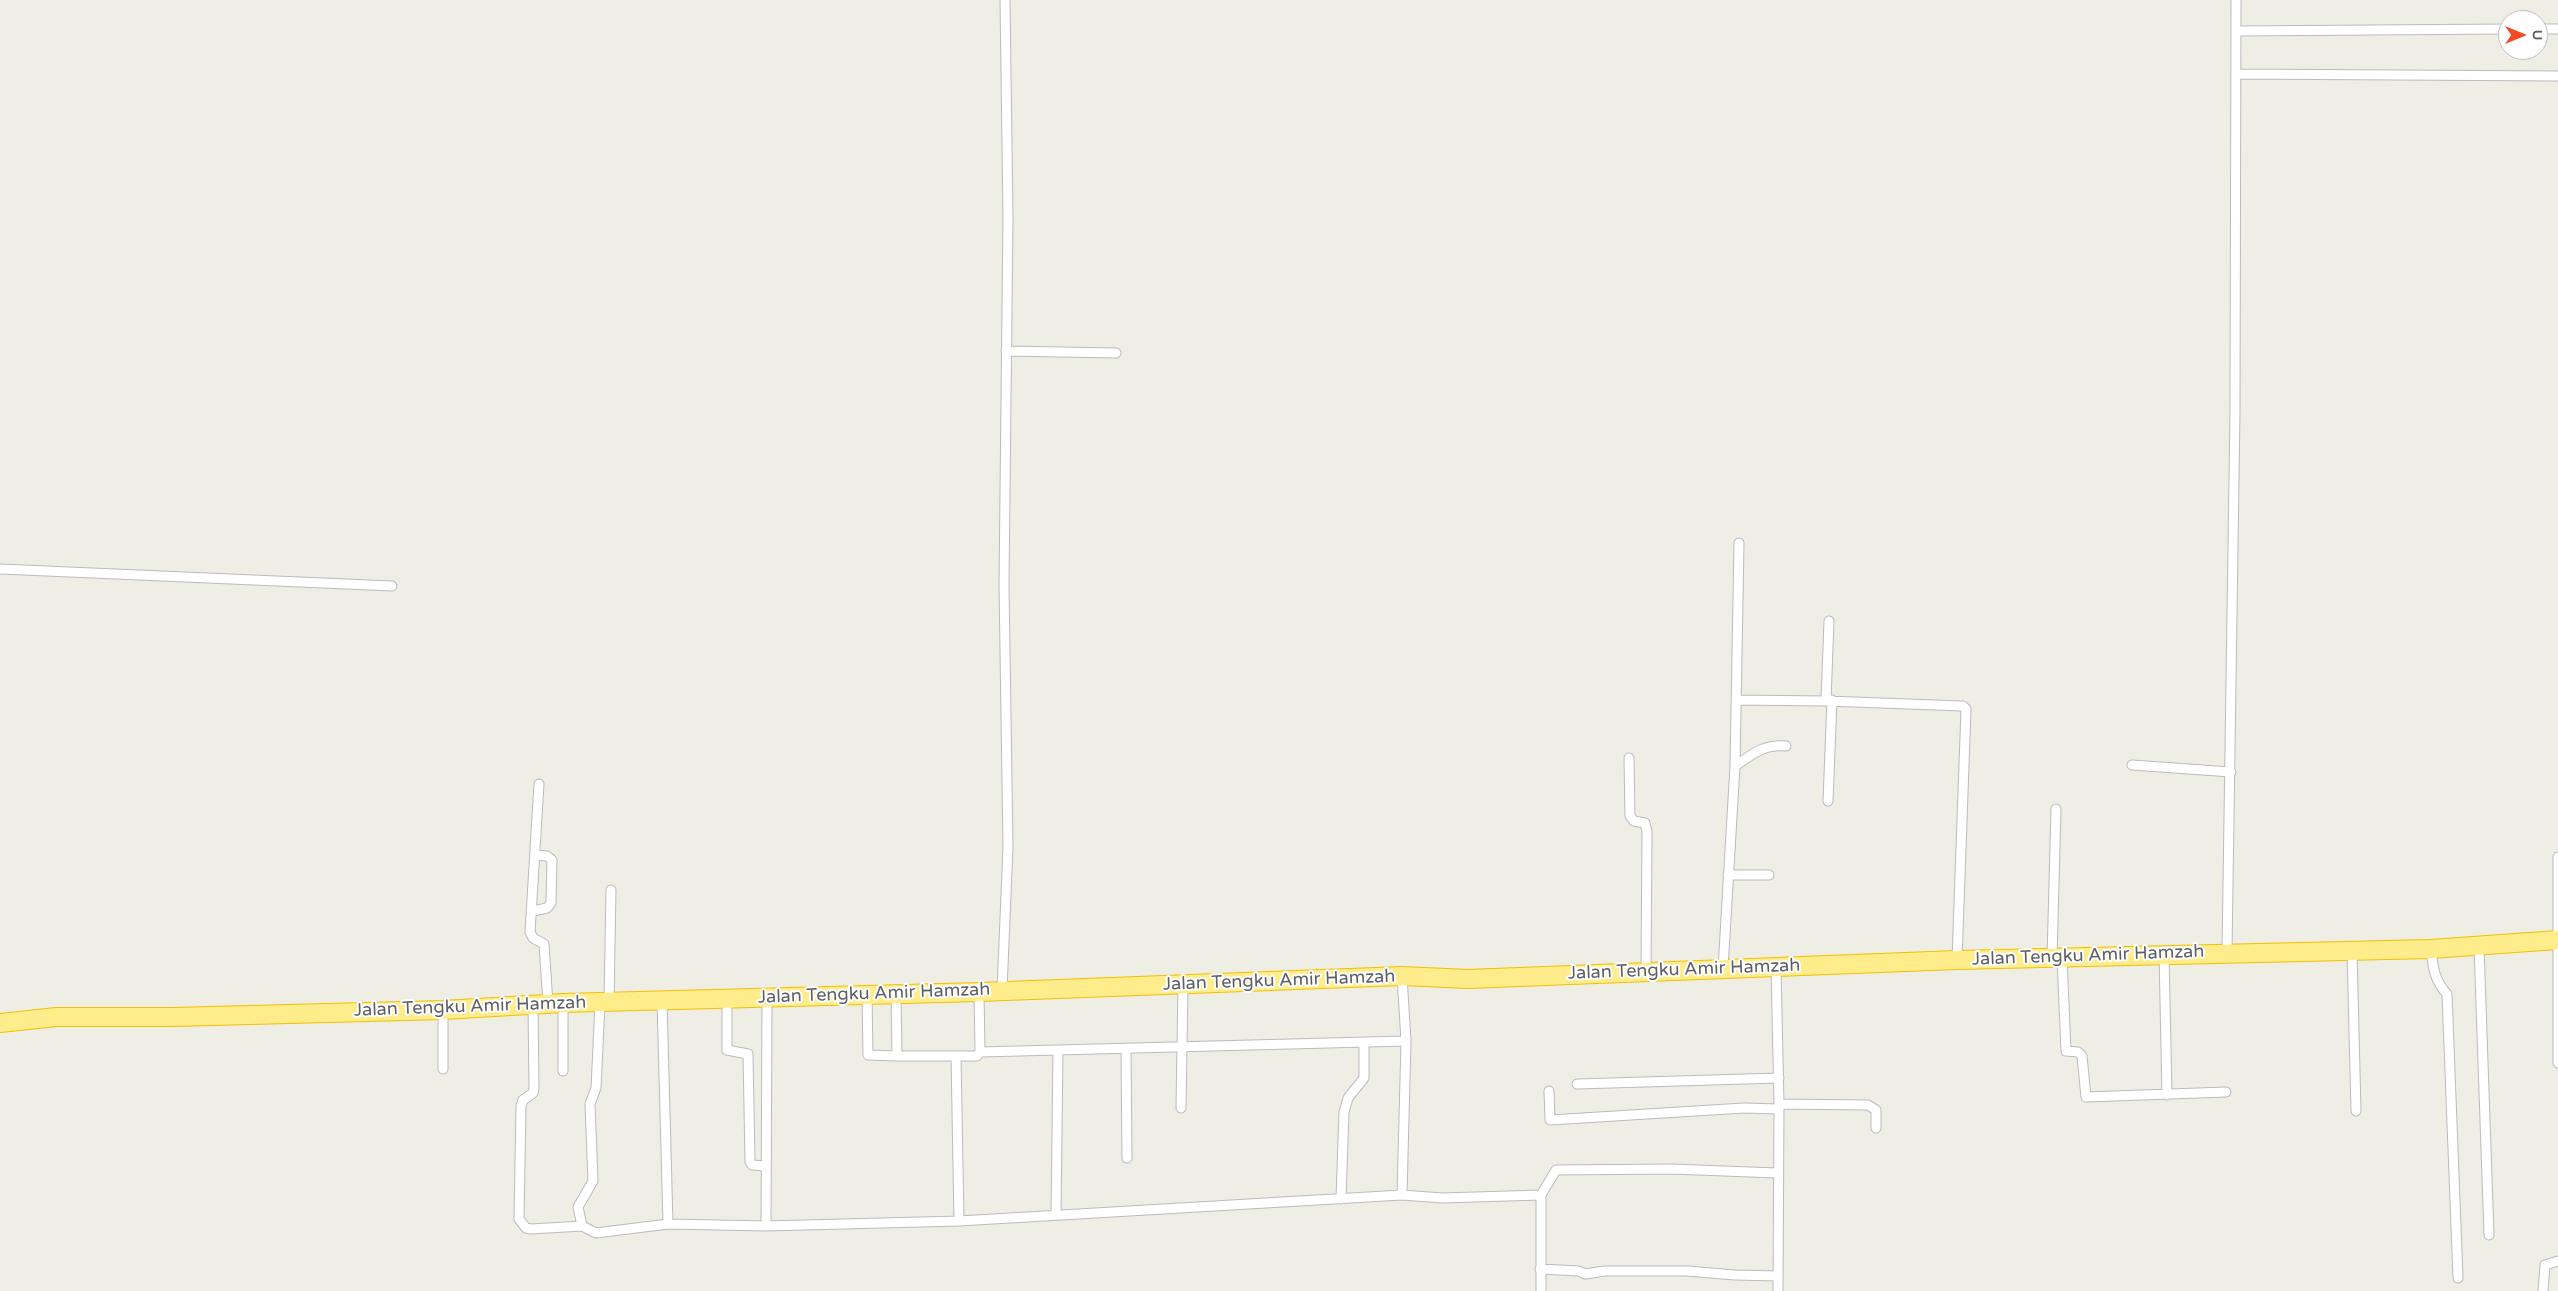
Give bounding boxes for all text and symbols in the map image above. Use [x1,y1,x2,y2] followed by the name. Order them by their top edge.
[2498,10,2548,60] north arrow
[2529,30,2546,40] text: U
[1971,941,2205,971] street label: Jalan Tengku Amir Hamzah
[1567,955,1801,985] street label: Jalan Tengku Amir Hamzah
[1162,966,1396,996] street label: Jalan Tengku Amir Hamzah
[757,979,991,1009] street label: Jalan Tengku Amir Hamzah
[353,992,587,1022] street label: Jalan Tengku Amir Hamzah

